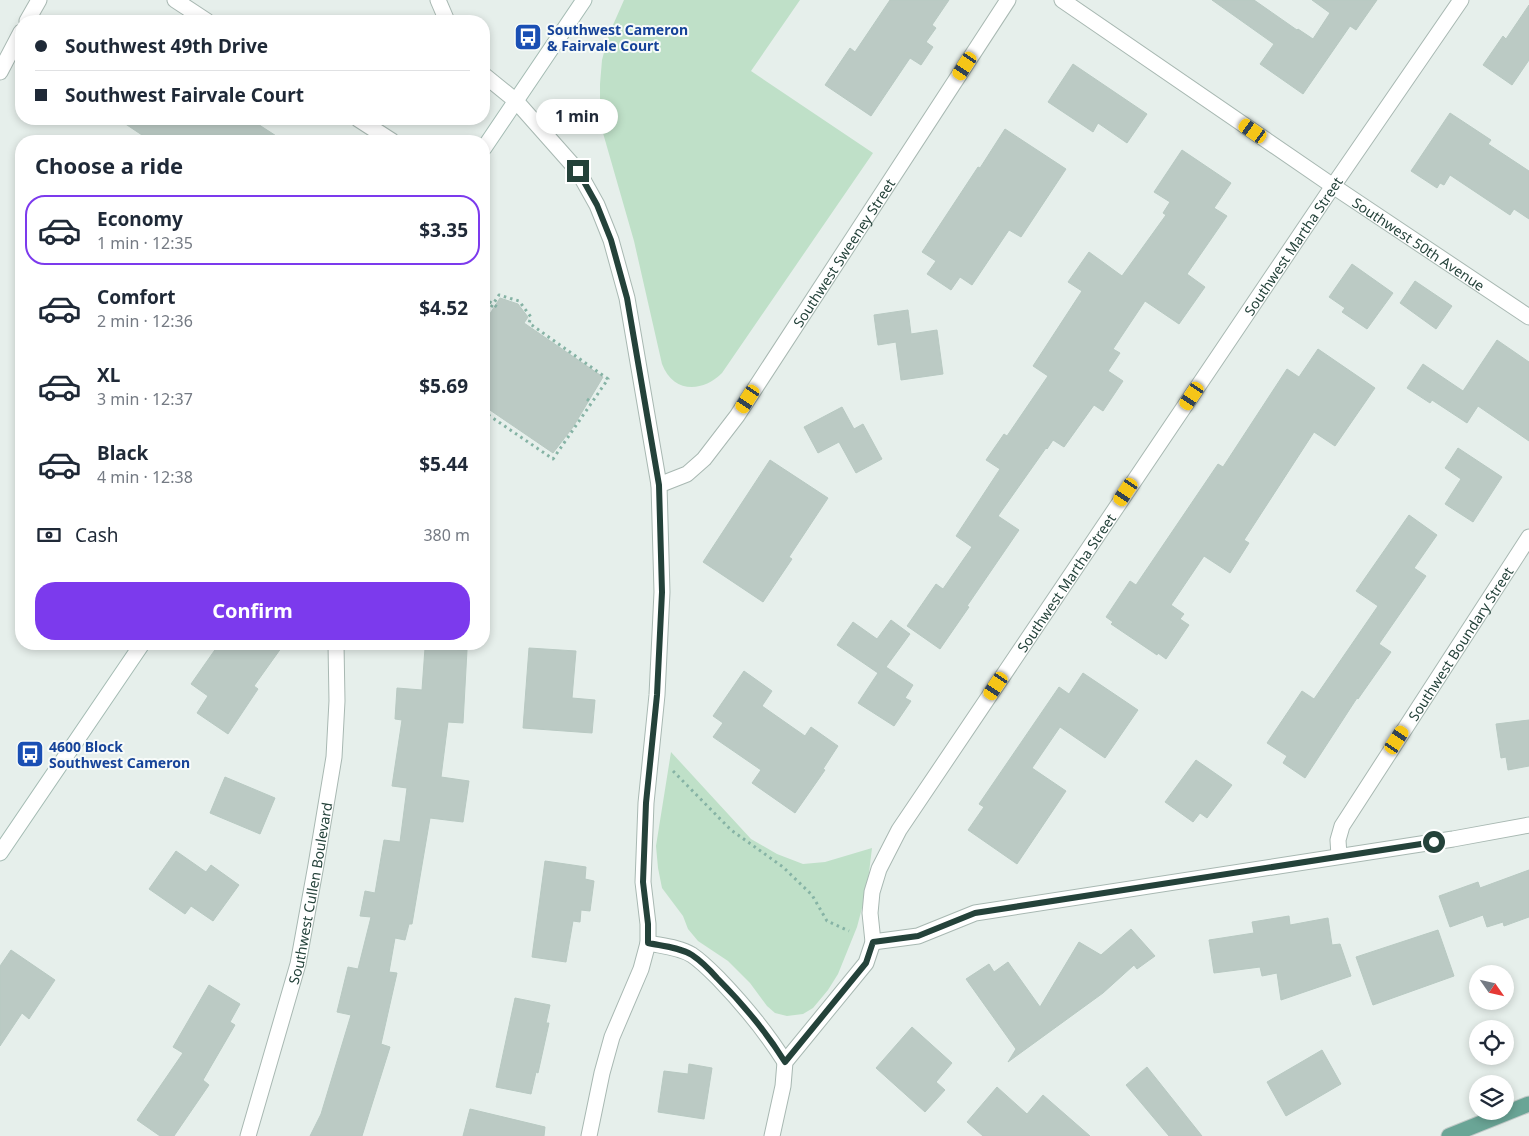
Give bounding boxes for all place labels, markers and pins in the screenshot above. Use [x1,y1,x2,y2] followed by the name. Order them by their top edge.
[547,20,688,55] place label: Southwest Cameron & Fairvale Court
[513,22,543,52] bus stop icon: Southwest Cameron & Fairvale Court
[49,737,190,772] place label: 4600 Block Southwest Cameron
[15,739,45,769] bus stop icon: 4600 Block Southwest Cameron

